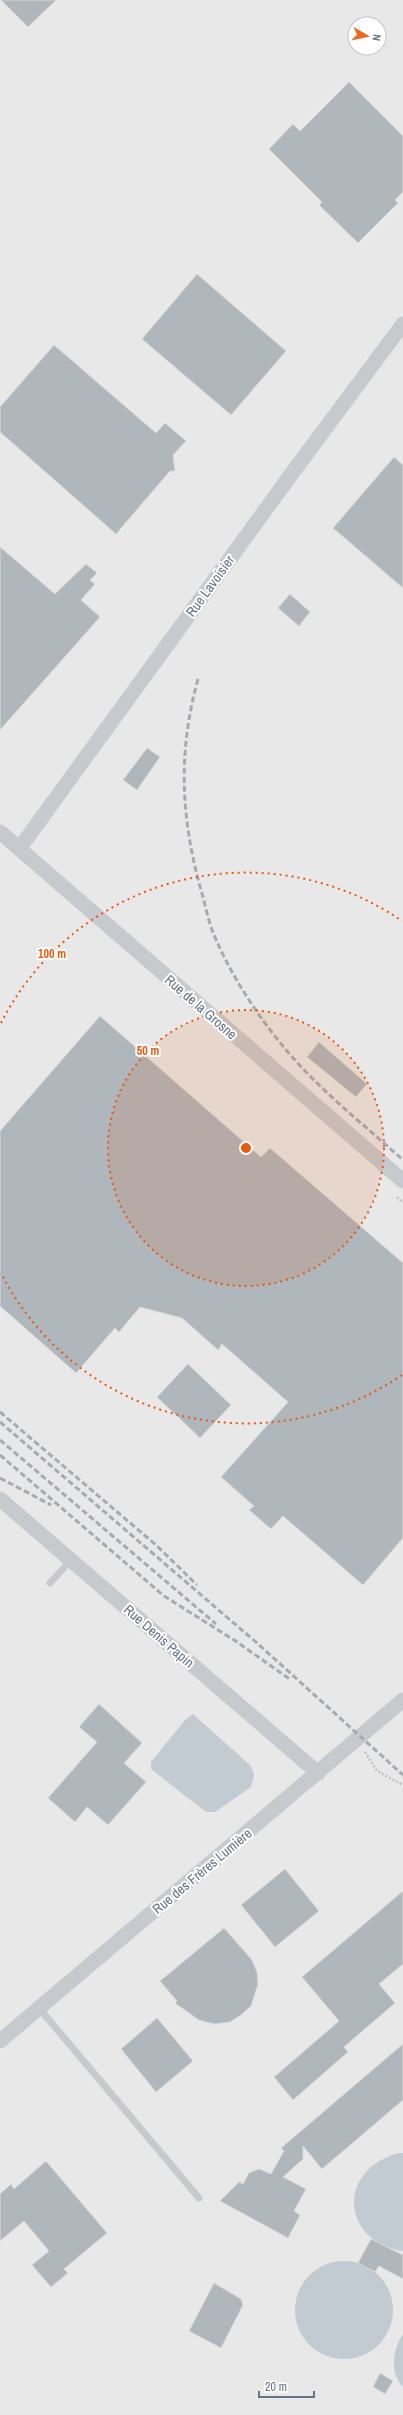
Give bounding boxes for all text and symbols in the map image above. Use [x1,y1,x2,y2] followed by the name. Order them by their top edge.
[347,16,387,56] north arrow
[369,33,384,42] text: N
[182,552,238,620] street label: Rue Lavoisier
[38,946,66,962] text: 100 m
[161,971,241,1043] street label: Rue de la Grosne
[137,1043,159,1059] text: 50 m
[239,1141,253,1155] centre of rings
[120,1601,198,1671] street label: Rue Denis Papin
[149,1824,255,1918] street label: Rue des Frères Lumière
[259,2373,314,2399] scale bar
[265,2379,287,2395] text: 20 m

